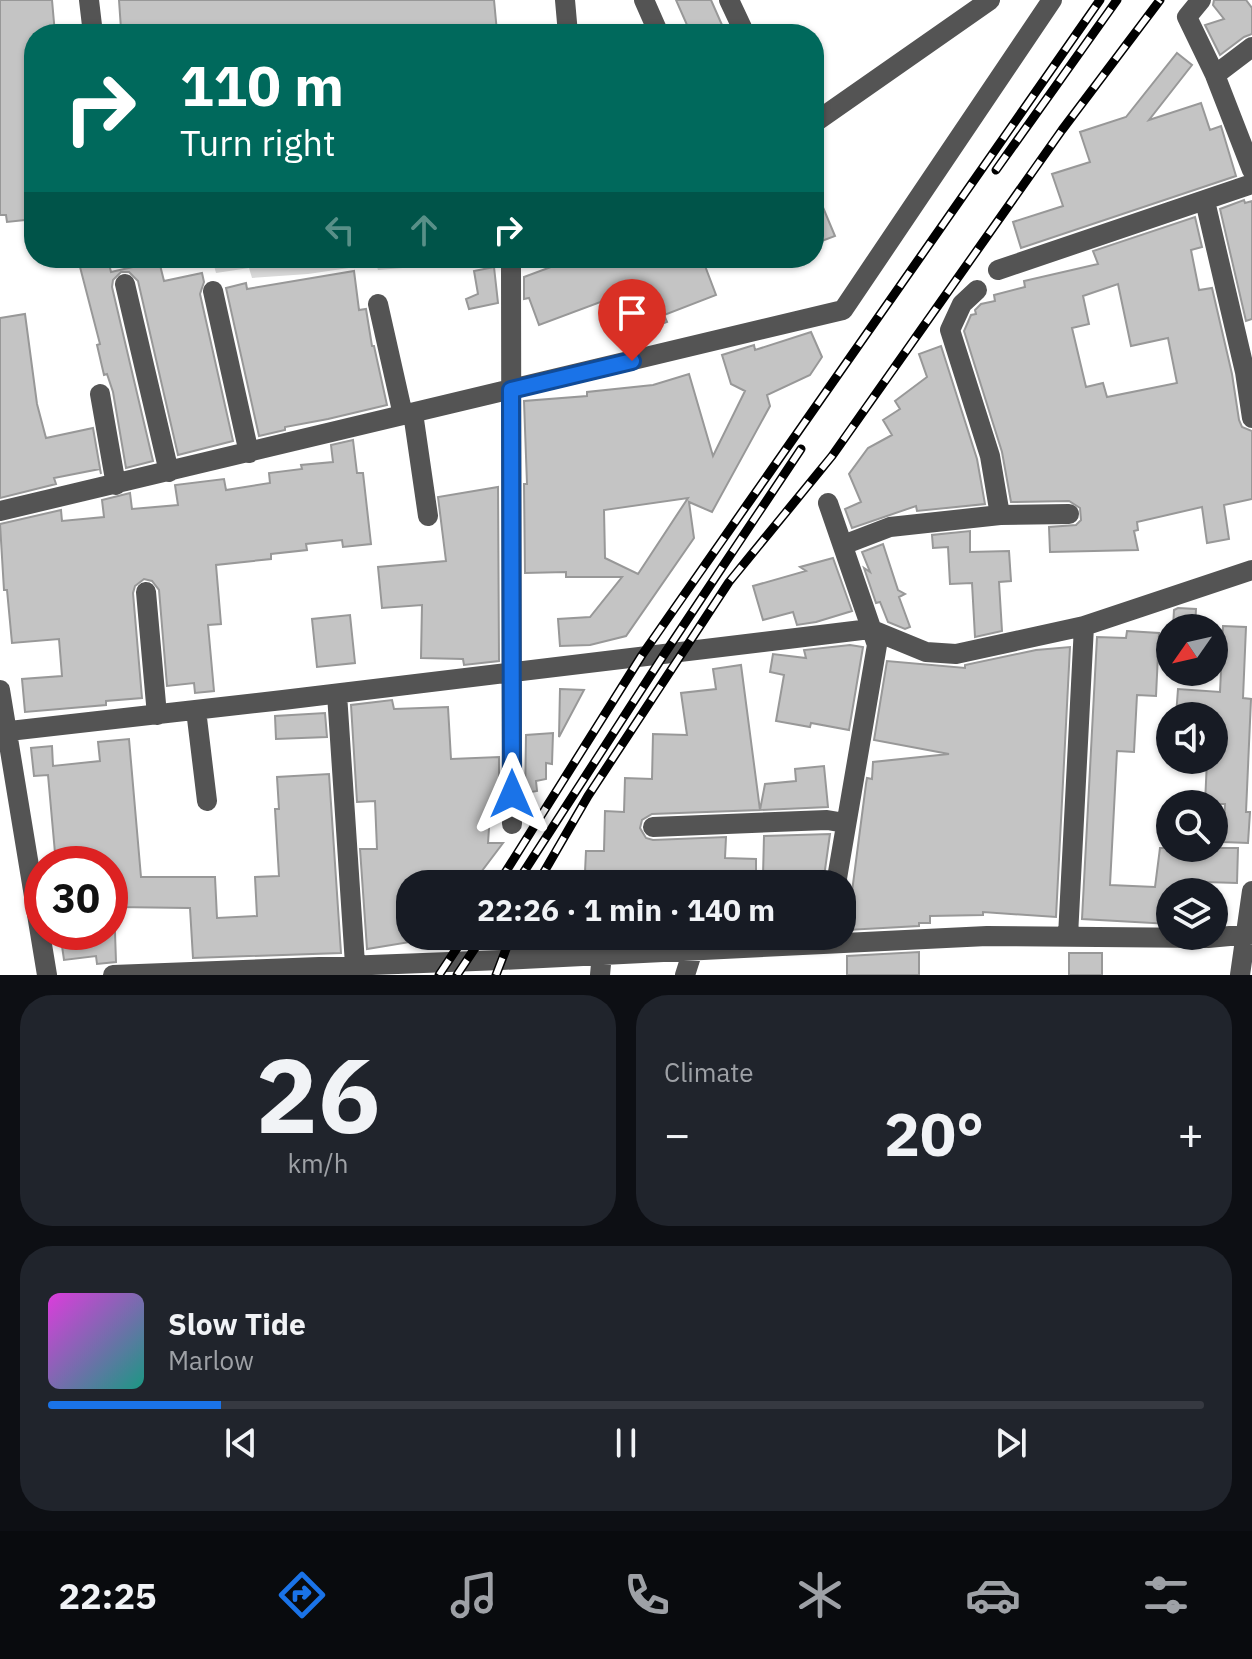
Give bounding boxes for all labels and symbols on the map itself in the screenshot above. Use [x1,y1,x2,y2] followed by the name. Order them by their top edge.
[598,279,666,361] pin
[1156,614,1228,686] north arrow
[470,752,554,836] position arrow
[24,846,128,950] speed limit sign: 30

